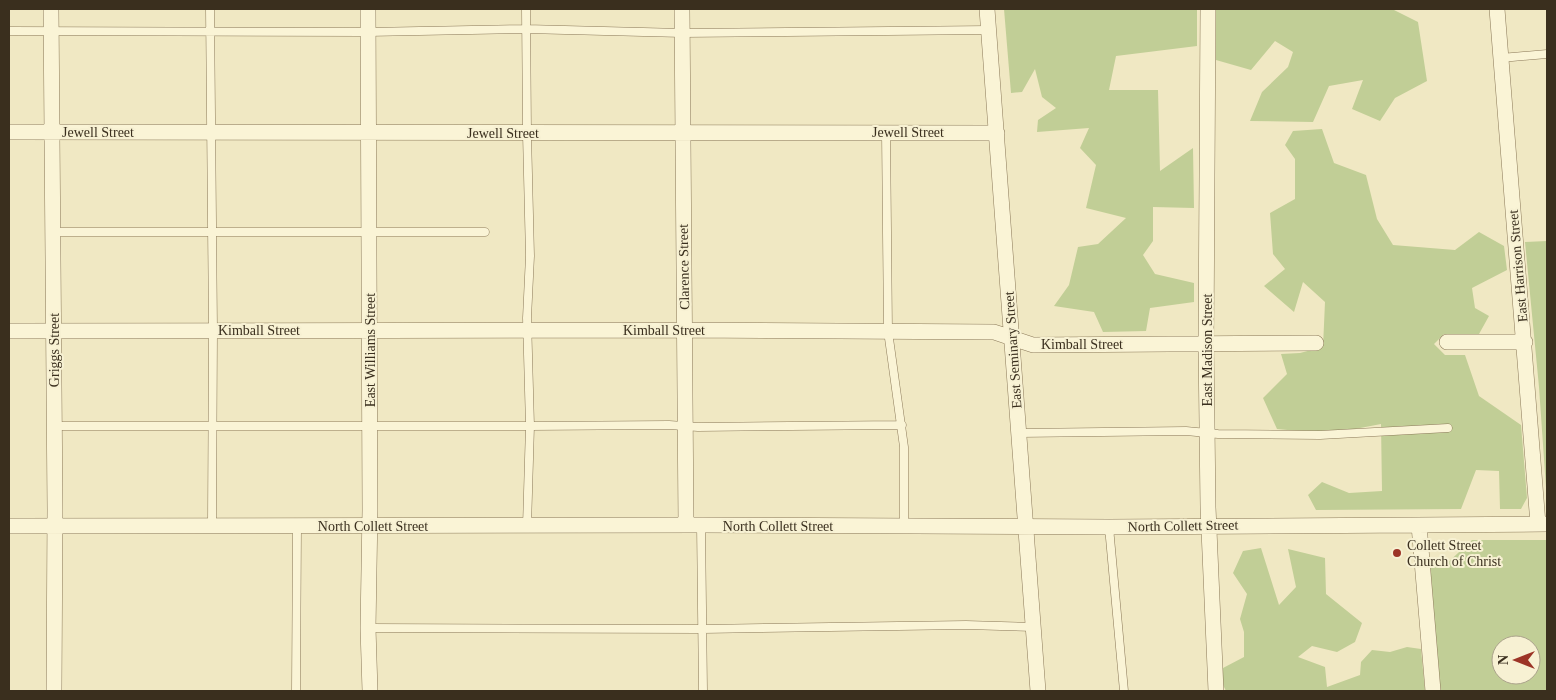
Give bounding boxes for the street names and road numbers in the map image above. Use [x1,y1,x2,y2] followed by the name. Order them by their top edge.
[62,125,134,140] street label: Jewell Street
[872,125,944,140] street label: Jewell Street
[467,126,539,141] street label: Jewell Street
[1506,209,1530,323] street label: East Harrison Street
[676,224,692,310] street label: Clarence Street
[1001,291,1025,409] street label: East Seminary Street
[363,293,378,407] street label: East Williams Street
[1200,294,1215,406] street label: East Madison Street
[47,313,62,387] street label: Griggs Street
[218,323,300,338] street label: Kimball Street
[623,323,705,338] street label: Kimball Street
[1041,337,1123,352] street label: Kimball Street
[1128,518,1238,534] street label: North Collett Street
[318,519,428,534] street label: North Collett Street
[723,519,833,534] street label: North Collett Street

